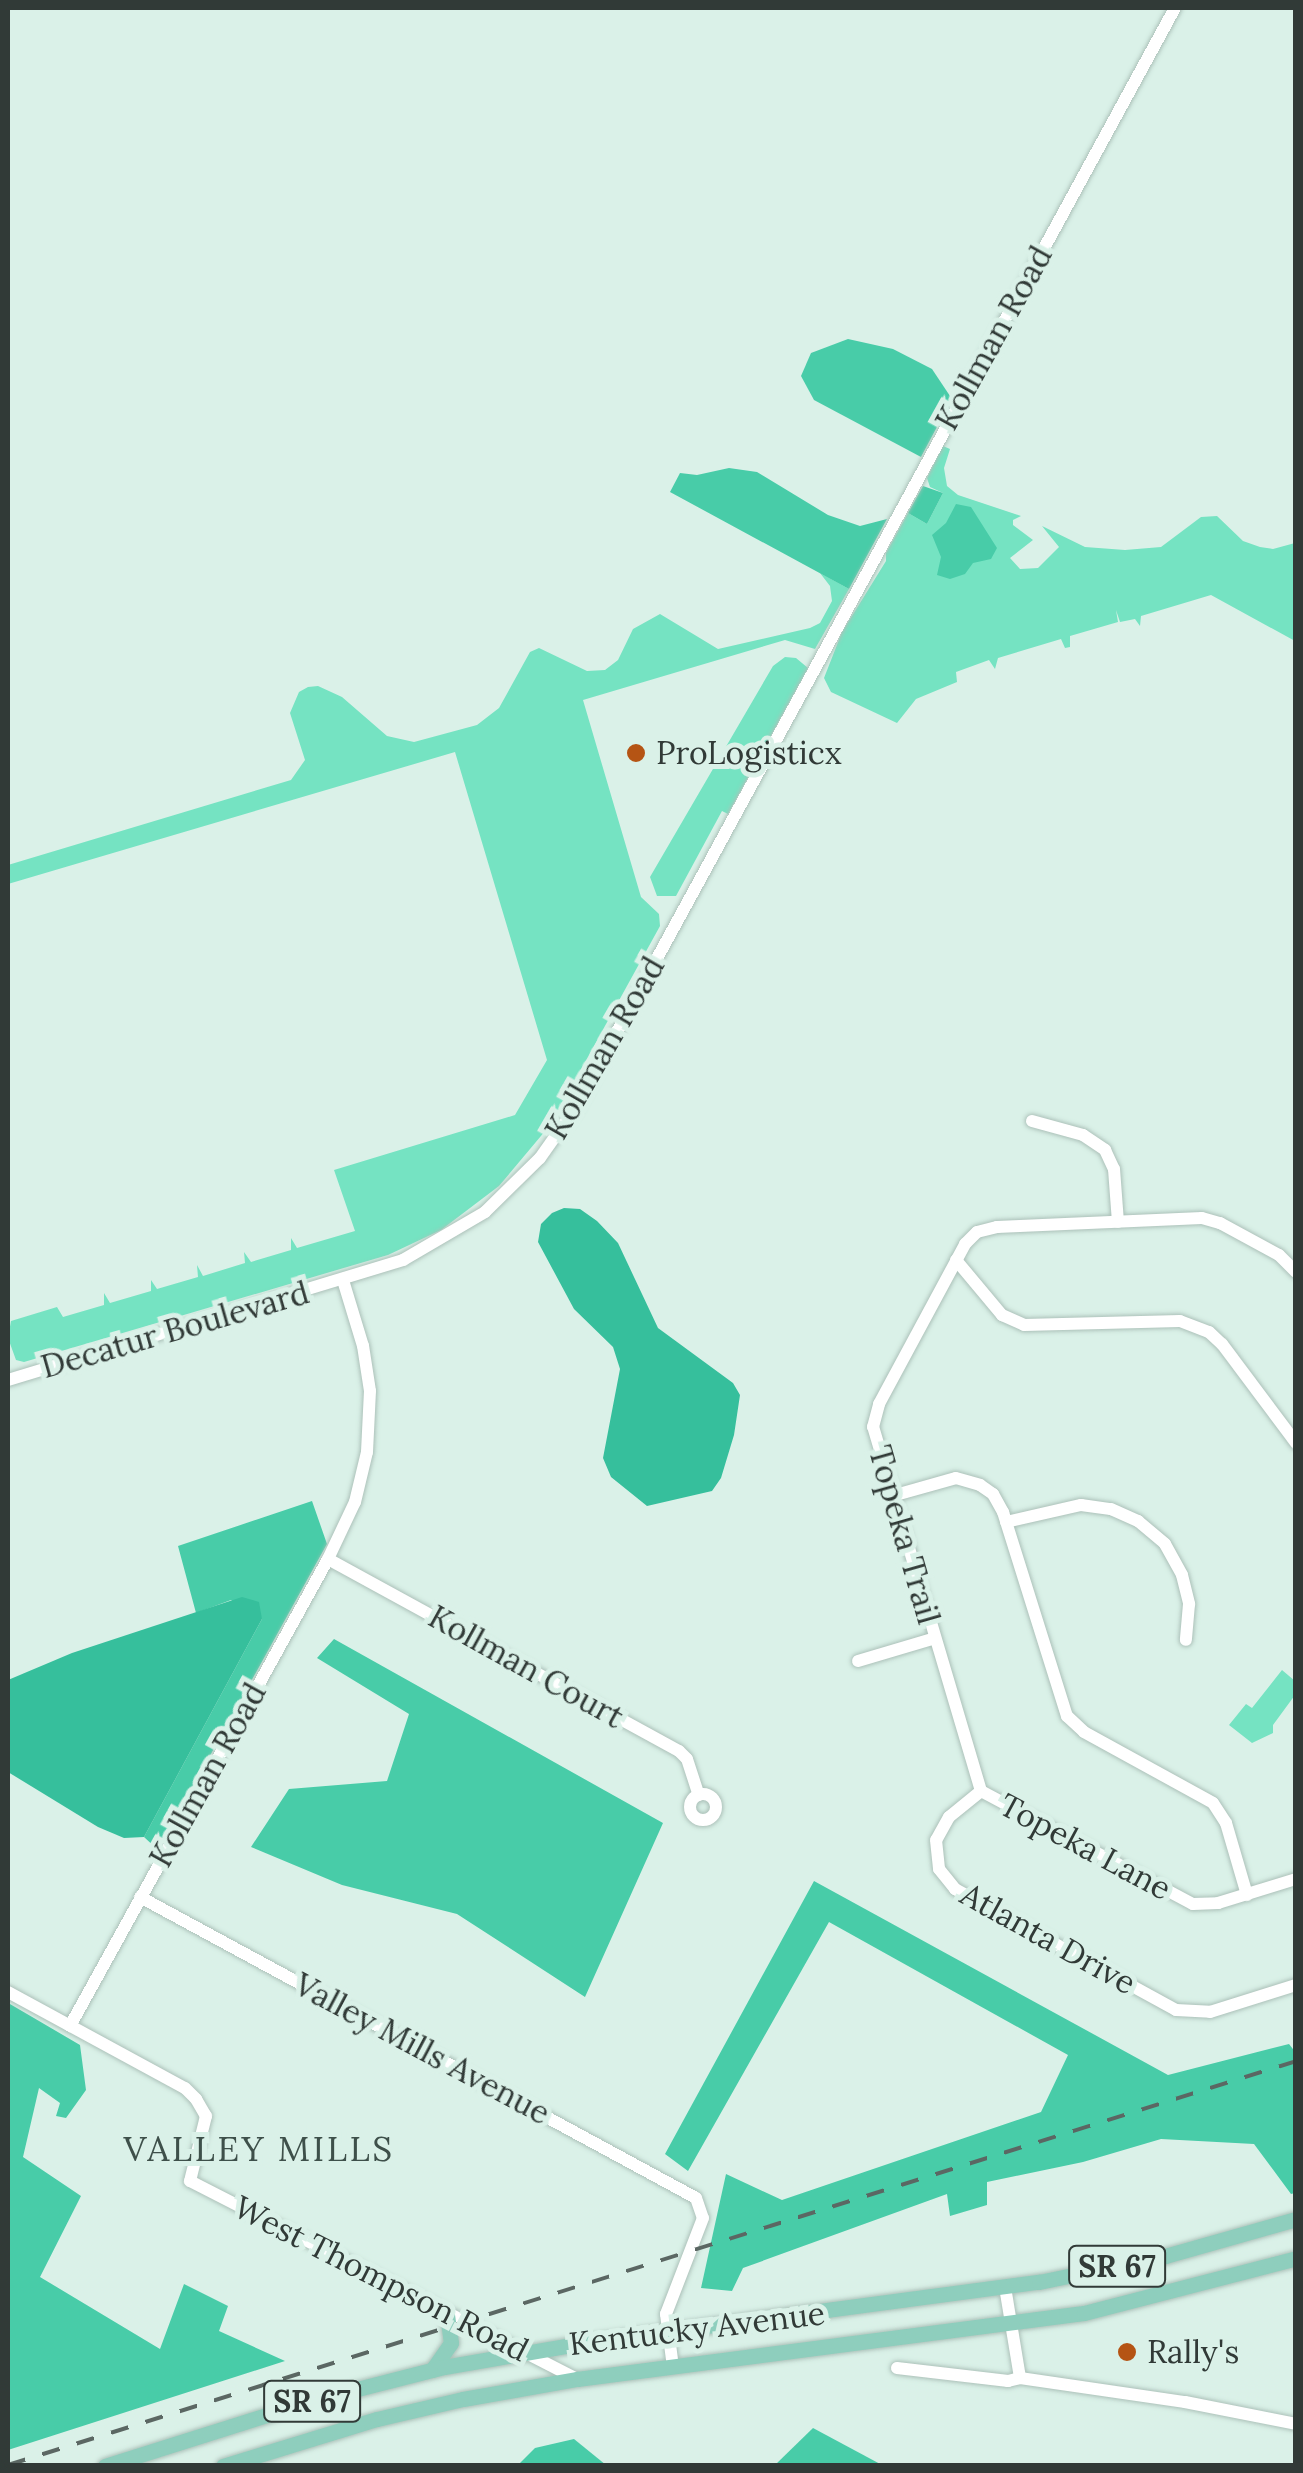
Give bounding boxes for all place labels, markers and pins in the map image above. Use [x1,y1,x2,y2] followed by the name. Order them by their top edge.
[656,734,842,772] place label: ProLogisticx
[625,742,647,764] marker: ProLogisticx
[1147,2333,1239,2371] place label: Rally's
[1116,2341,1138,2363] marker: Rally's

